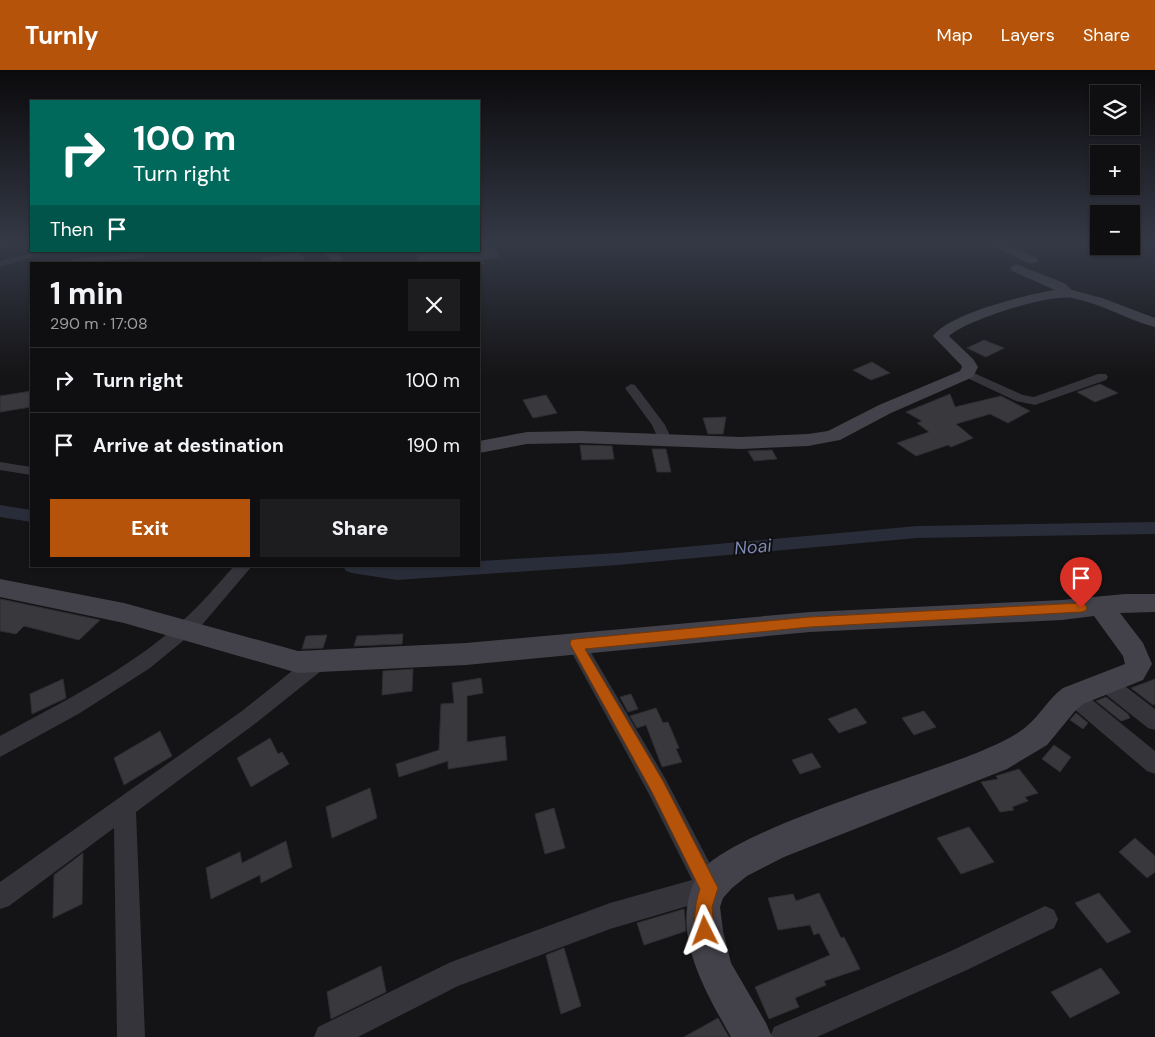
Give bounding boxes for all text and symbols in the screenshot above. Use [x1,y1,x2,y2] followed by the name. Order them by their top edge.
[25,20,98,51] text: Turnly
[937,23,973,47] text: Map
[1001,23,1055,47] text: Layers
[1083,23,1130,47] text: Share
[1090,85,1140,255] map controls
[1090,85,1140,135] button: layers
[133,115,236,161] text: 100 m
[50,120,115,185] icon: right
[1090,145,1140,195] button: +
[133,159,230,188] text: Turn right
[1090,205,1140,255] button: −
[103,215,131,243] icon: arrive
[50,217,93,242] text: Then
[50,274,123,313] text: 1 min
[408,279,460,331] button: close
[50,313,148,334] text: 290 m · 17:08
[50,366,78,394] icon: right
[93,368,183,393] text: Turn right
[406,368,460,393] text: 100 m
[50,431,78,459] icon: arrive
[93,433,284,458] text: Arrive at destination
[407,433,460,458] text: 190 m
[50,499,250,557] button: Exit
[260,499,460,557] button: Share
[733,533,773,561] water label: Noai
[1060,557,1102,608] pin
[1067,564,1095,592] icon: arrive
[678,904,730,956] position arrow

